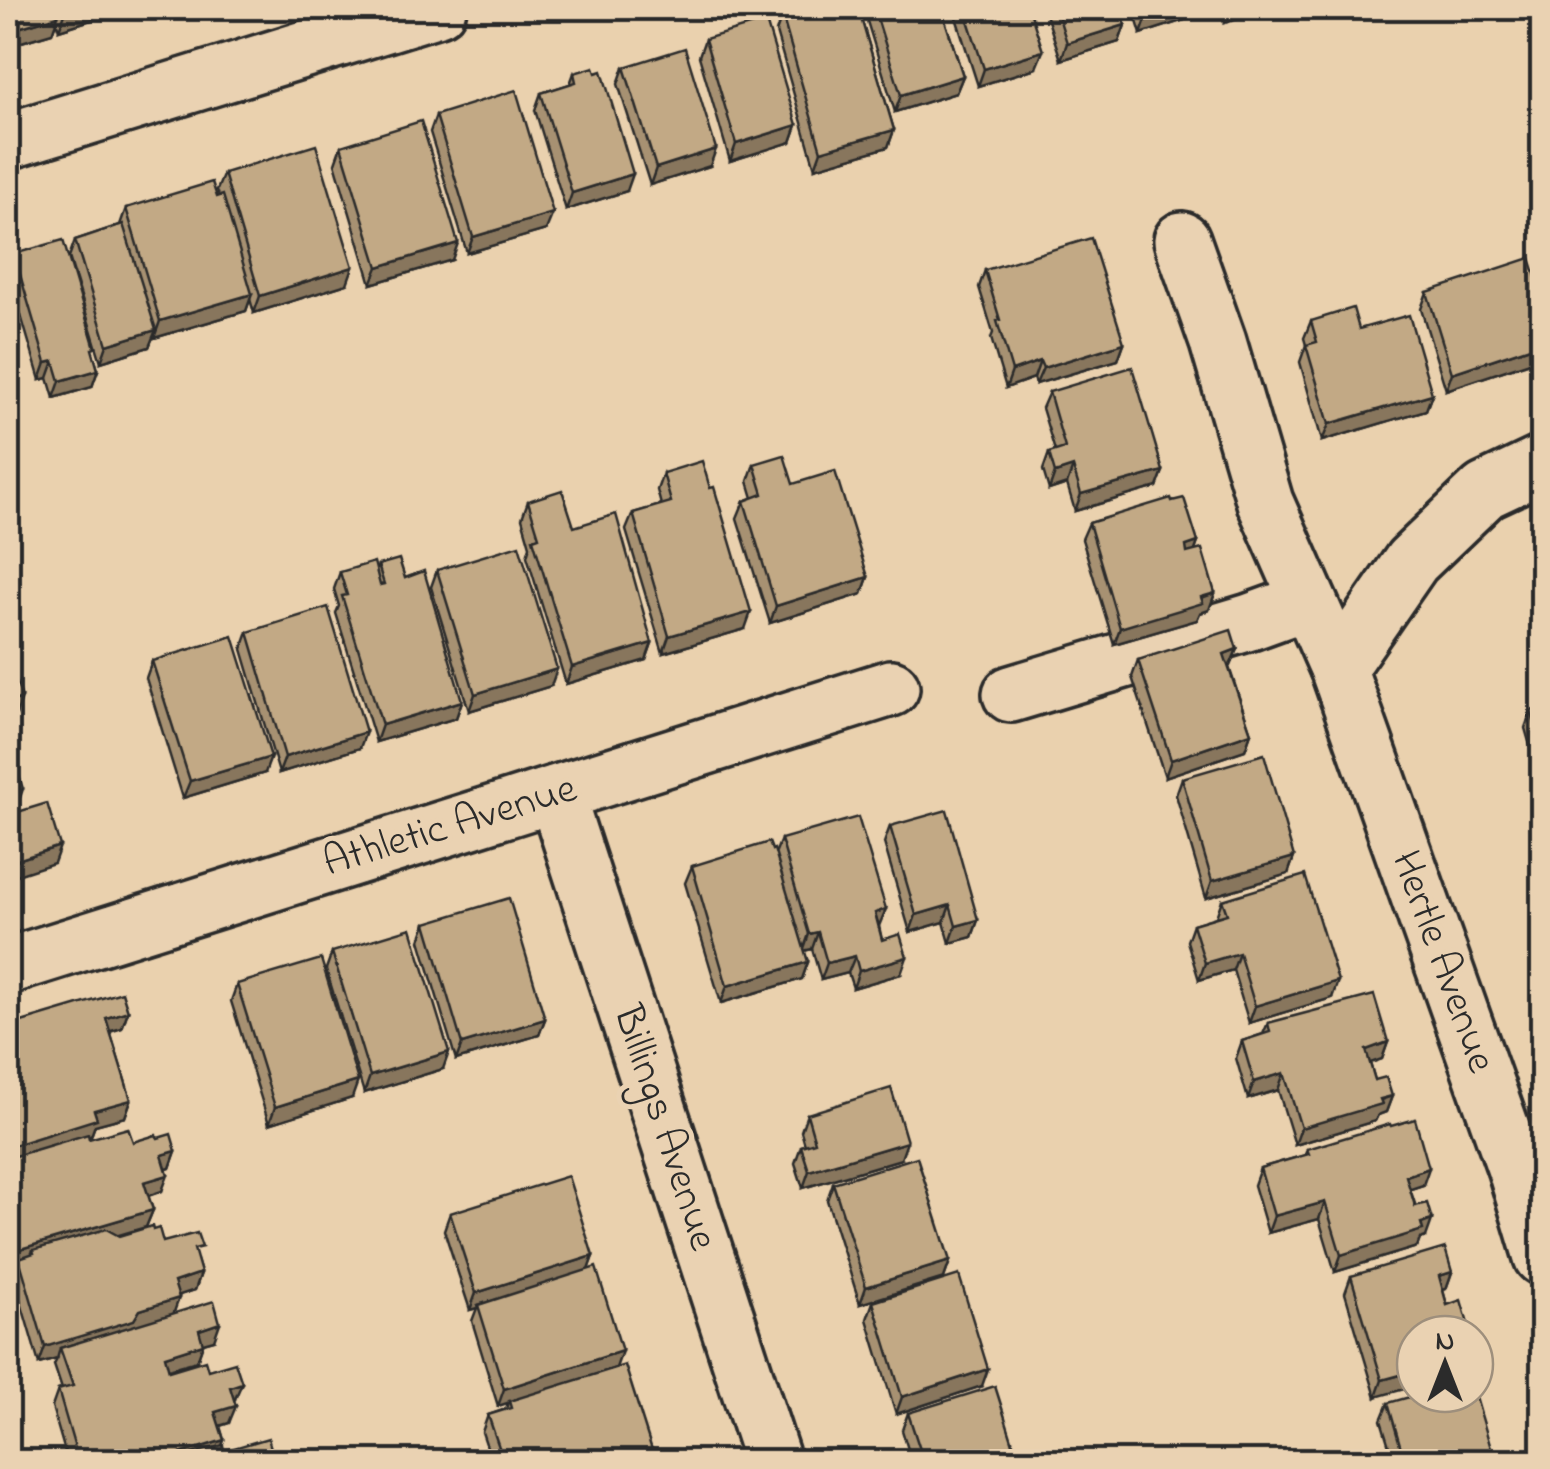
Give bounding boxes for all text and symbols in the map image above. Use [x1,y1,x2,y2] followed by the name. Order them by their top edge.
[316,759,584,894] street label: Athletic Avenue
[1374,842,1510,1082] street label: Hertle Avenue
[595,997,732,1259] street label: Billings Avenue
[1395,1314,1495,1414] north arrow
[1436,1322,1454,1363] text: N

